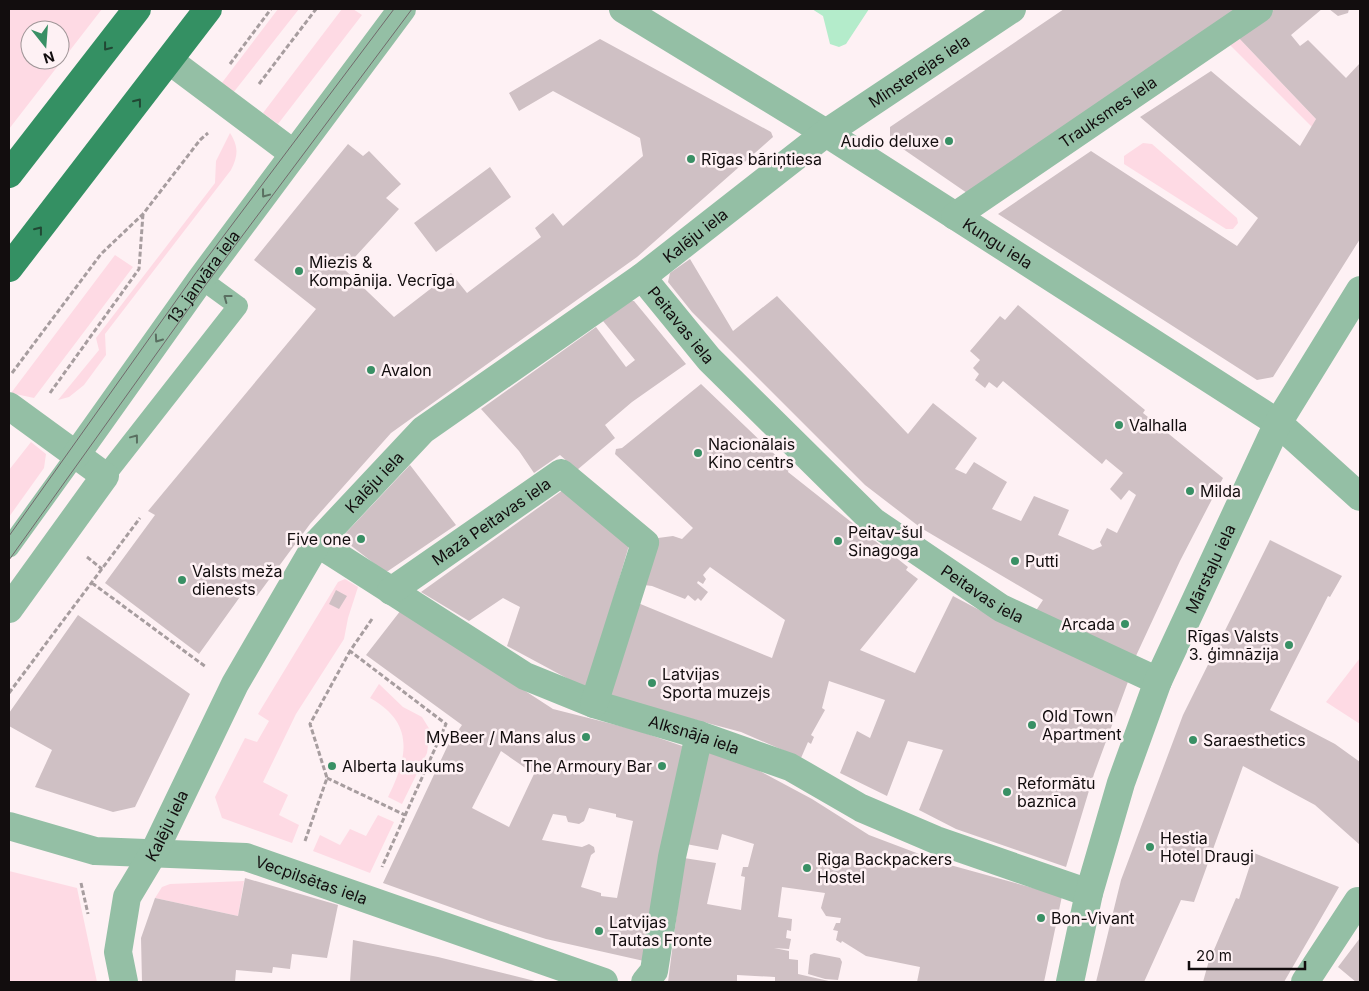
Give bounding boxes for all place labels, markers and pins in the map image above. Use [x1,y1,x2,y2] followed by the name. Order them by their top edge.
[841,131,939,151] place label: Audio deluxe
[943,135,955,147] marker: Audio deluxe
[701,149,822,169] place label: Rīgas bāriņtiesa
[685,153,697,165] marker: Rīgas bāriņtiesa
[309,252,455,290] place label: Miezis & Kompānija. Vecrīga
[293,265,305,277] marker: Miezis & Kompānija. Vecrīga
[381,360,432,380] place label: Avalon
[365,364,377,376] marker: Avalon
[1129,415,1187,435] place label: Valhalla
[1113,419,1125,431] marker: Valhalla
[708,434,795,472] place label: Nacionālais Kino centrs
[692,447,704,459] marker: Nacionālais Kino centrs
[1200,481,1241,501] place label: Milda
[1184,485,1196,497] marker: Milda
[848,522,923,560] place label: Peitav-šul Sinagoga
[287,529,351,549] place label: Five one
[355,533,367,545] marker: Five one
[832,535,844,547] marker: Peitav-šul Sinagoga
[1025,551,1059,571] place label: Putti
[1009,555,1021,567] marker: Putti
[192,561,282,599] place label: Valsts meža dienests
[176,574,188,586] marker: Valsts meža dienests
[1061,614,1115,634] place label: Arcada
[1119,618,1131,630] marker: Arcada
[1187,626,1279,664] place label: Rīgas Valsts 3. ģimnāzija
[1283,639,1295,651] marker: Rīgas Valsts 3. ģimnāzija
[662,664,770,702] place label: Latvijas Sporta muzejs
[646,677,658,689] marker: Latvijas Sporta muzejs
[1042,706,1122,744] place label: Old Town Apartment
[1026,719,1038,731] marker: Old Town Apartment
[426,727,576,747] place label: MyBeer / Mans alus
[1203,730,1306,750] place label: Saraesthetics
[580,731,592,743] marker: MyBeer / Mans alus
[1187,734,1199,746] marker: Saraesthetics
[342,756,464,776] place label: Alberta laukums
[523,756,652,776] place label: The Armoury Bar
[326,760,338,772] marker: Alberta laukums
[656,760,668,772] marker: The Armoury Bar
[1017,773,1095,811] place label: Reformātu baznīca
[1001,786,1013,798] marker: Reformātu baznīca
[1160,828,1254,866] place label: Hestia Hotel Draugi
[1144,841,1156,853] marker: Hestia Hotel Draugi
[817,849,952,887] place label: Riga Backpackers Hostel
[801,862,813,874] marker: Riga Backpackers Hostel
[1051,908,1135,928] place label: Bon-Vivant
[609,912,712,950] place label: Latvijas Tautas Fronte
[1035,912,1047,924] marker: Bon-Vivant
[593,925,605,937] marker: Latvijas Tautas Fronte

